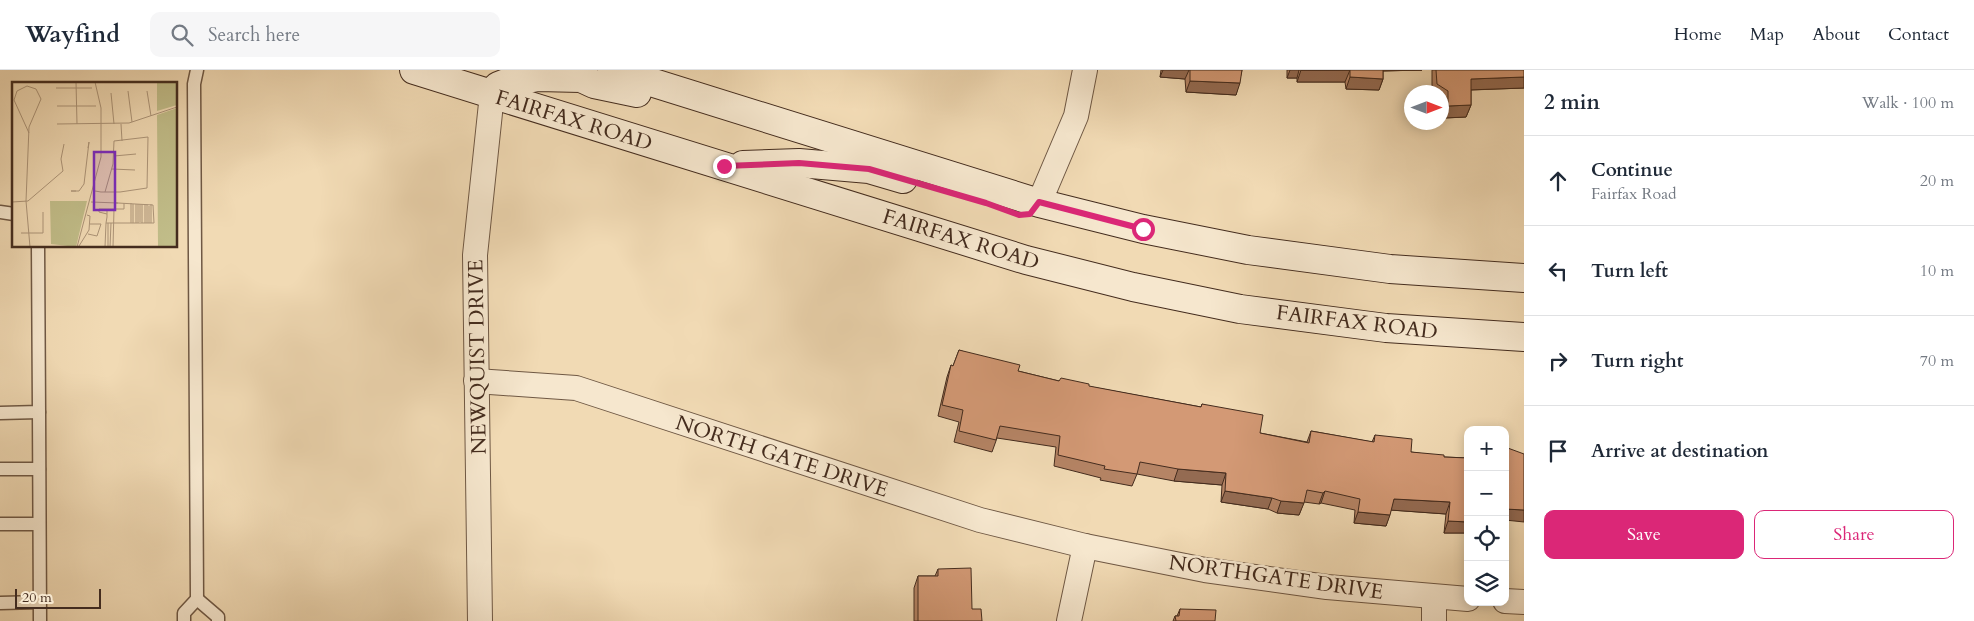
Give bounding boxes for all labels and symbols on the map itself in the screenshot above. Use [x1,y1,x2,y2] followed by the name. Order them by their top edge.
[12,82,178,248] inset map
[492,83,656,158] street label: FAIRFAX ROAD
[1404,85,1449,130] north arrow
[713,155,736,178] route end
[879,202,1043,277] street label: FAIRFAX ROAD
[1132,218,1155,241] route start
[461,259,494,455] street label: NEWQUIST DRIVE
[1275,298,1439,347] street label: FAIRFAX ROAD
[672,408,892,505] street label: NORTH GATE DRIVE
[1167,548,1385,607] street label: NORTHGATE DRIVE
[15,586,101,609] scale bar

